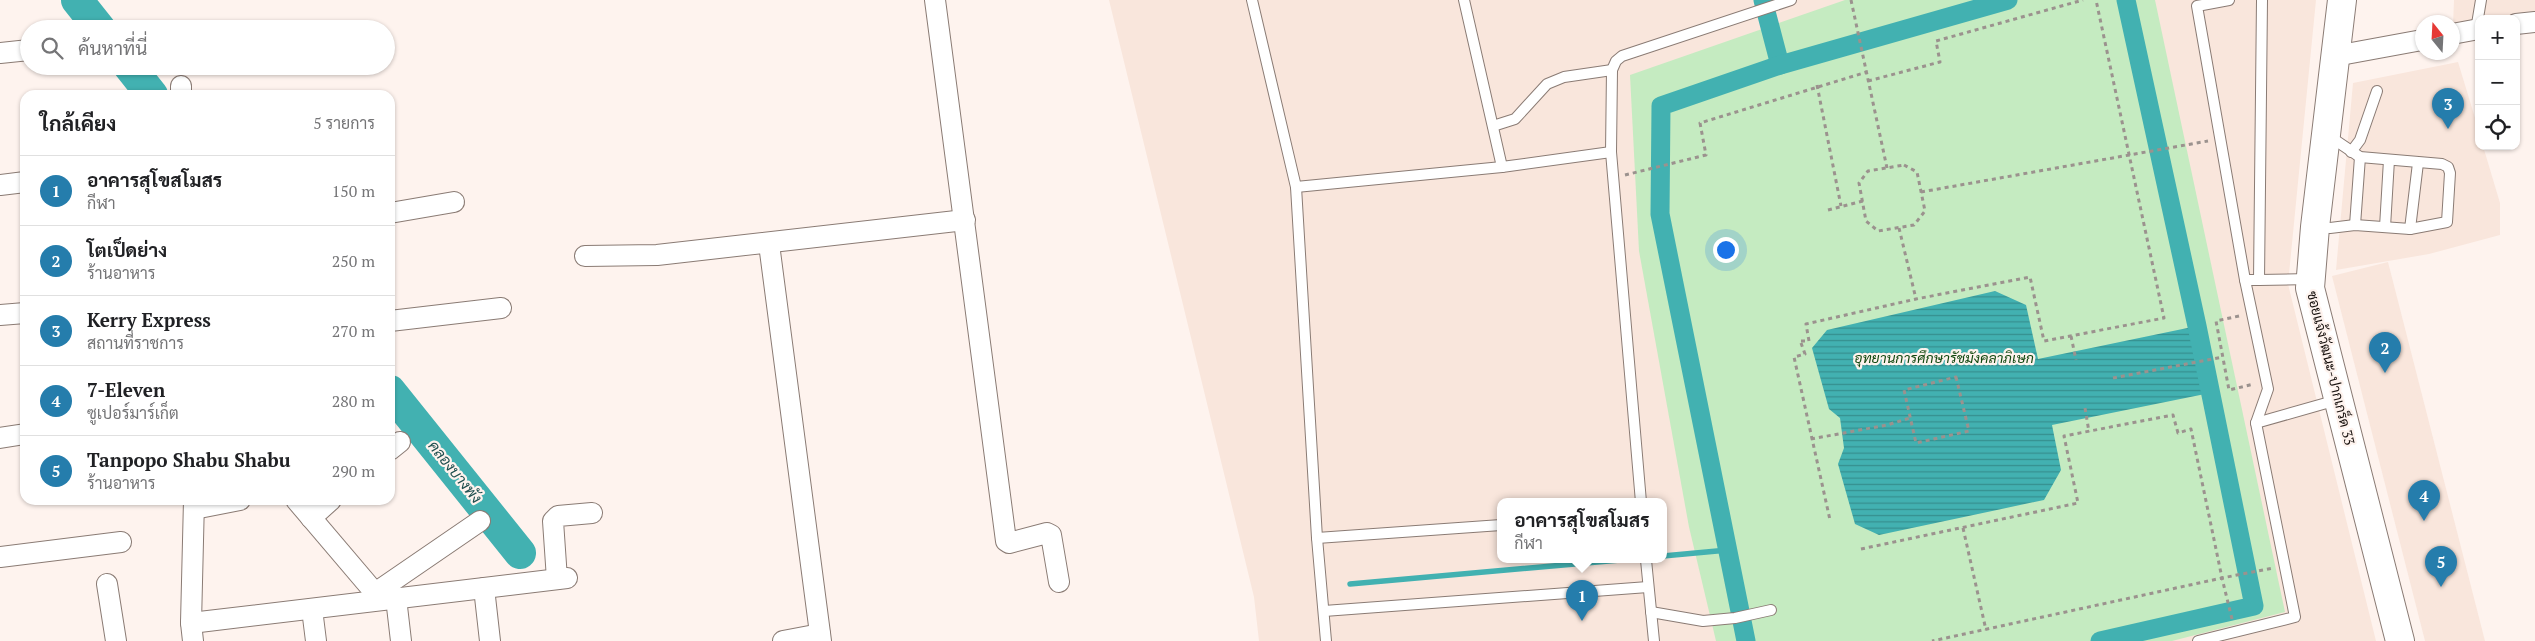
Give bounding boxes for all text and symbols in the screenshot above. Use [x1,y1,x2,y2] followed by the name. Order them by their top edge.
[2415,15,2460,60] north arrow
[2475,15,2520,150] map controls
[2475,15,2520,60] button: +
[20,20,395,75] search box
[38,34,66,62] icon: search
[78,35,147,60] text: ค้นหาที่นี่
[2475,60,2520,105] button: −
[2432,88,2464,129] pin: 3
[2475,105,2520,150] button: locate
[40,109,116,137] text: ใกล้เคียง
[313,112,375,134] text: 5 รายการ
[87,167,222,192] text: อาคารสุโขสโมสร
[51,180,61,202] text: 1
[332,180,375,202] text: 150 m
[87,192,116,214] text: กีฬา
[87,237,167,262] text: โตเป็ดย่าง
[1713,237,1739,263] your location
[51,250,61,272] text: 2
[332,250,375,272] text: 250 m
[87,262,156,284] text: ร้านอาหาร
[2303,289,2360,447] street label: ซอยแจ้งวัฒนะ-ปากเกร็ด 33
[87,307,211,332] text: Kerry Express
[51,320,61,342] text: 3
[332,320,375,342] text: 270 m
[87,332,184,354] text: สถานที่ราชการ
[2369,332,2401,373] pin: 2
[1854,348,2034,368] park label: อุทยานการศึกษารัชมังคลาภิเษก
[87,377,165,402] text: 7-Eleven
[51,390,61,412] text: 4
[332,390,375,412] text: 280 m
[87,402,179,424] text: ซูเปอร์มาร์เก็ต
[424,436,487,507] water label: คลองบางพัง
[87,447,291,472] text: Tanpopo Shabu Shabu
[51,460,61,482] text: 5
[332,460,375,482] text: 290 m
[87,472,156,494] text: ร้านอาหาร
[2408,480,2440,521] pin: 4
[1497,498,1667,563] popup
[1514,507,1650,532] text: อาคารสุโขสโมสร
[1514,532,1543,554] text: กีฬา
[2425,546,2457,587] pin: 5
[1566,580,1598,621] pin: 1

